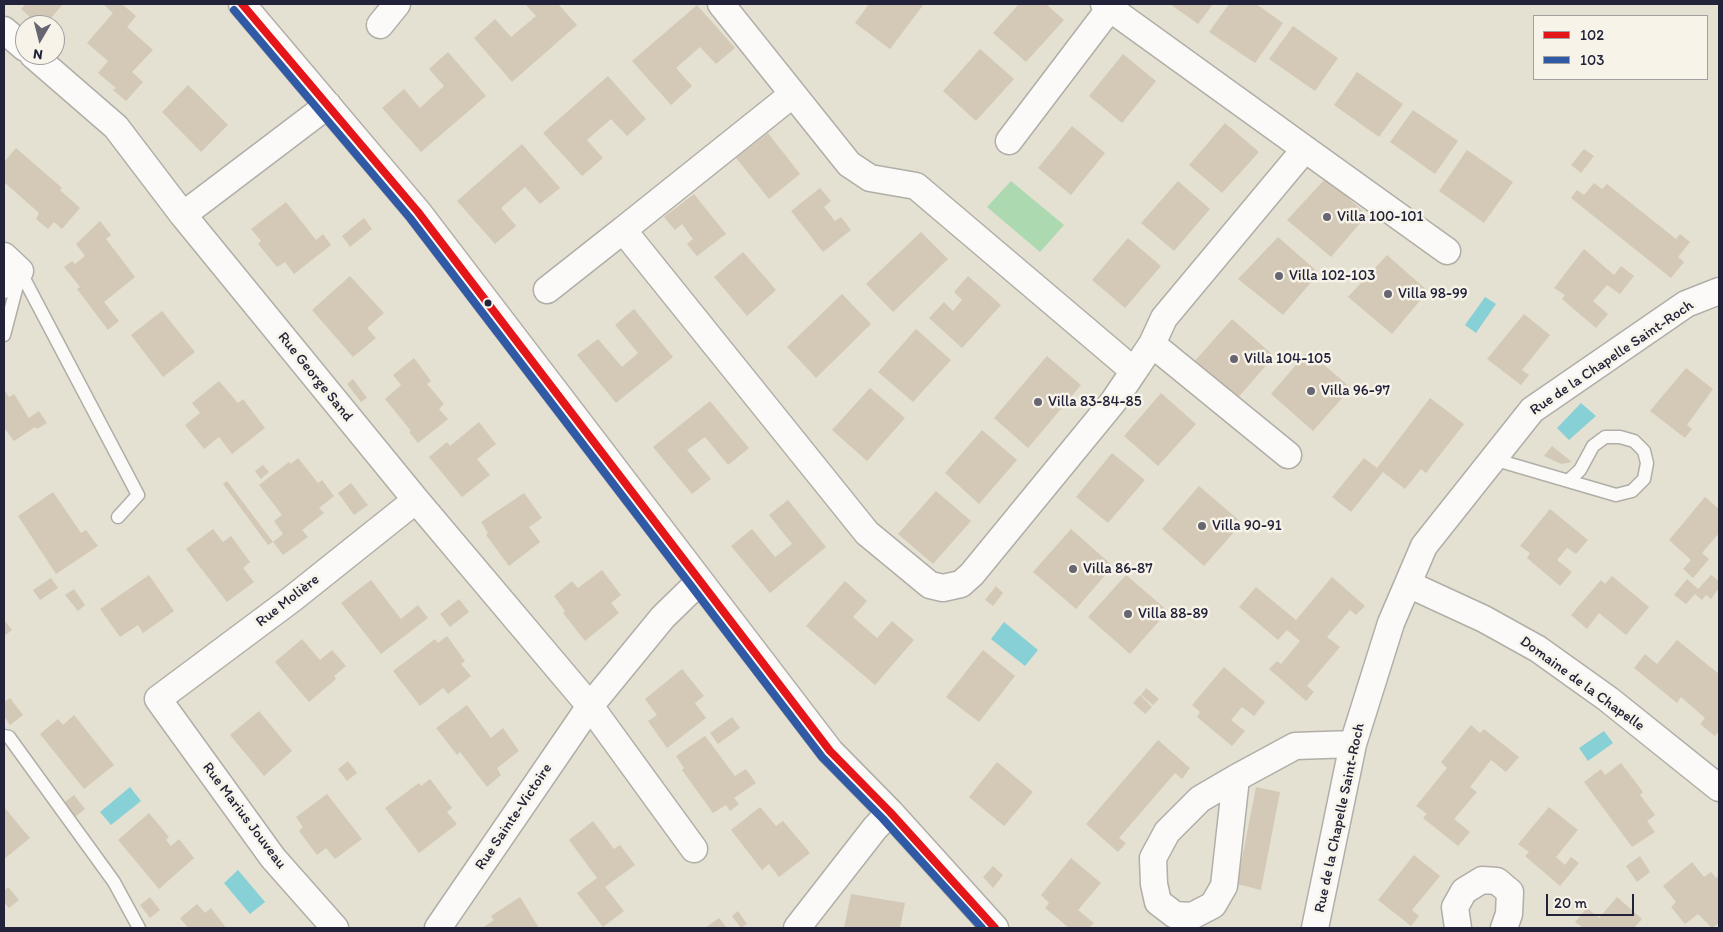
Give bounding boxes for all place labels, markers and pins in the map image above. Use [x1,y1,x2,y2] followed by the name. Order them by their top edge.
[1337,208,1424,226] place label: Villa 100-101
[1321,211,1333,223] marker: Villa 100-101
[1289,267,1375,285] place label: Villa 102-103
[1273,270,1285,282] marker: Villa 102-103
[1398,285,1468,303] place label: Villa 98-99
[1382,288,1394,300] marker: Villa 98-99
[483,298,493,308] unlabelled marker
[1244,350,1331,368] place label: Villa 104-105
[1228,353,1240,365] marker: Villa 104-105
[1321,382,1390,400] place label: Villa 96-97
[1305,385,1317,397] marker: Villa 96-97
[1048,393,1142,411] place label: Villa 83-84-85
[1032,396,1044,408] marker: Villa 83-84-85
[1212,517,1282,535] place label: Villa 90-91
[1196,520,1208,532] marker: Villa 90-91
[1083,560,1153,578] place label: Villa 86-87
[1067,563,1079,575] marker: Villa 86-87
[1138,605,1208,623] place label: Villa 88-89
[1122,608,1134,620] marker: Villa 88-89

